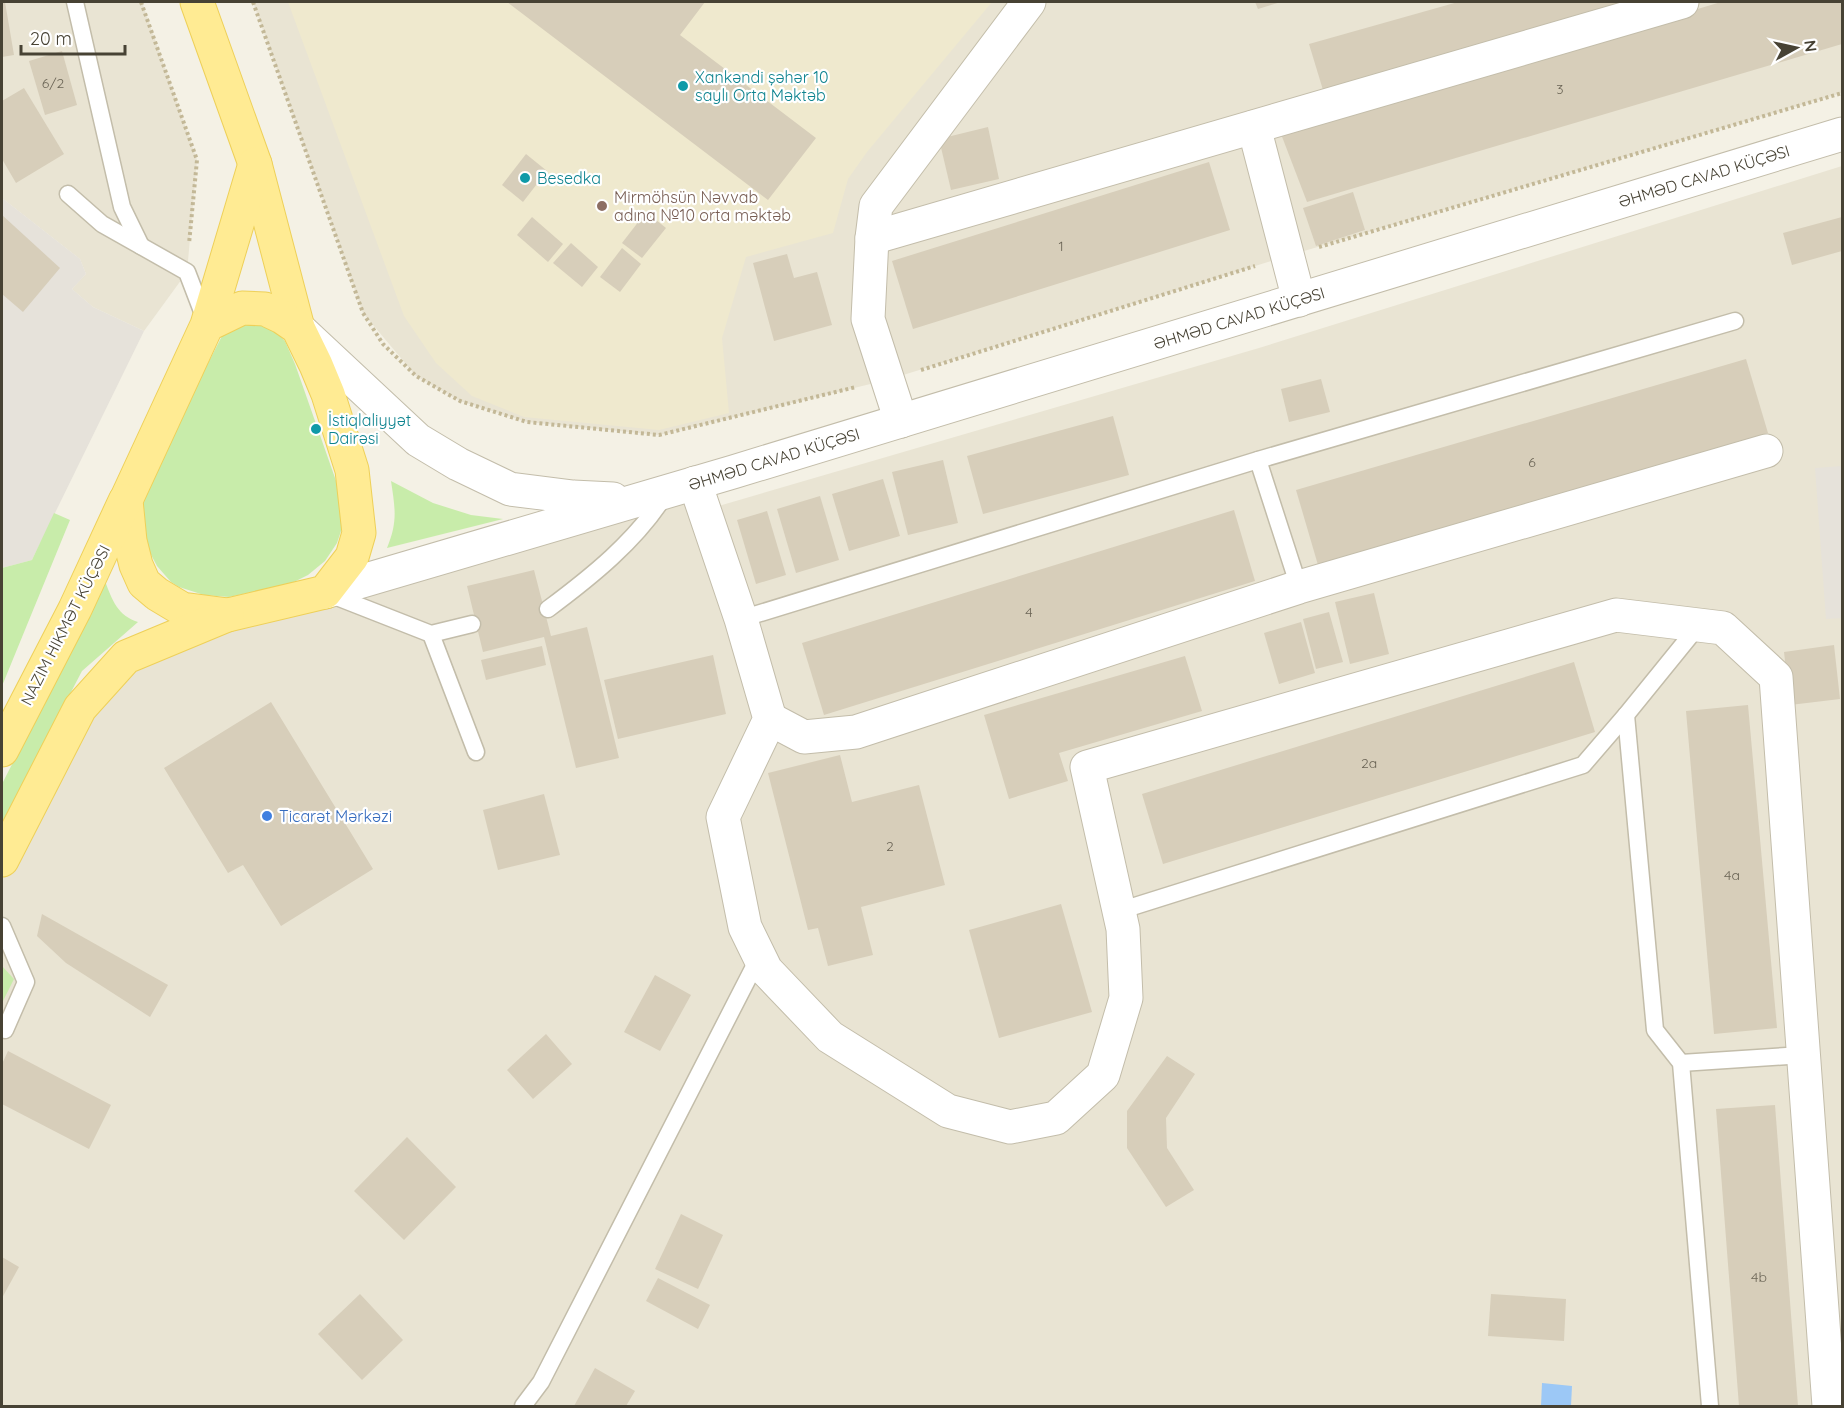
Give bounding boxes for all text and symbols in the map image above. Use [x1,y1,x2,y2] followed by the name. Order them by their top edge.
[21,18,124,56] scale bar
[1766,18,1826,78] north arrow
[30,27,72,50] text: 20 m
[1800,39,1822,53] text: N
[695,67,829,105] place label: Xankəndi şəhər 10 saylı Orta Məktəb
[42,74,65,92] house number: 6/2
[676,79,690,93] marker: Xankəndi şəhər 10 saylı Orta Məktəb
[1556,80,1564,98] house number: 3
[1616,140,1792,212] street label: ƏHMƏD CAVAD KÜÇƏSI
[537,168,601,188] place label: Besedka
[518,171,532,185] marker: Besedka
[614,187,791,225] place label: Mirmöhsün Nəvvab adına №10 orta məktəb
[595,199,609,213] marker: Mirmöhsün Nəvvab adına №10 orta məktəb
[1058,237,1064,255] house number: 1
[1151,282,1327,354] street label: ƏHMƏD CAVAD KÜÇƏSI
[328,410,411,448] place label: İstiqlaliyyət Dairəsi
[309,422,323,436] marker: İstiqlaliyyət Dairəsi
[686,423,862,495] street label: ƏHMƏD CAVAD KÜÇƏSI
[1528,453,1536,471] house number: 6
[16,542,114,708] street label: NAZIM HIKMƏT KÜÇƏSI
[1025,603,1033,621] house number: 4
[1361,754,1377,772] house number: 2a
[279,806,392,826] place label: Ticarət Mərkəzi
[260,809,274,823] marker: Ticarət Mərkəzi
[886,837,894,855] house number: 2
[1724,866,1740,884] house number: 4a
[1751,1268,1767,1286] house number: 4b

